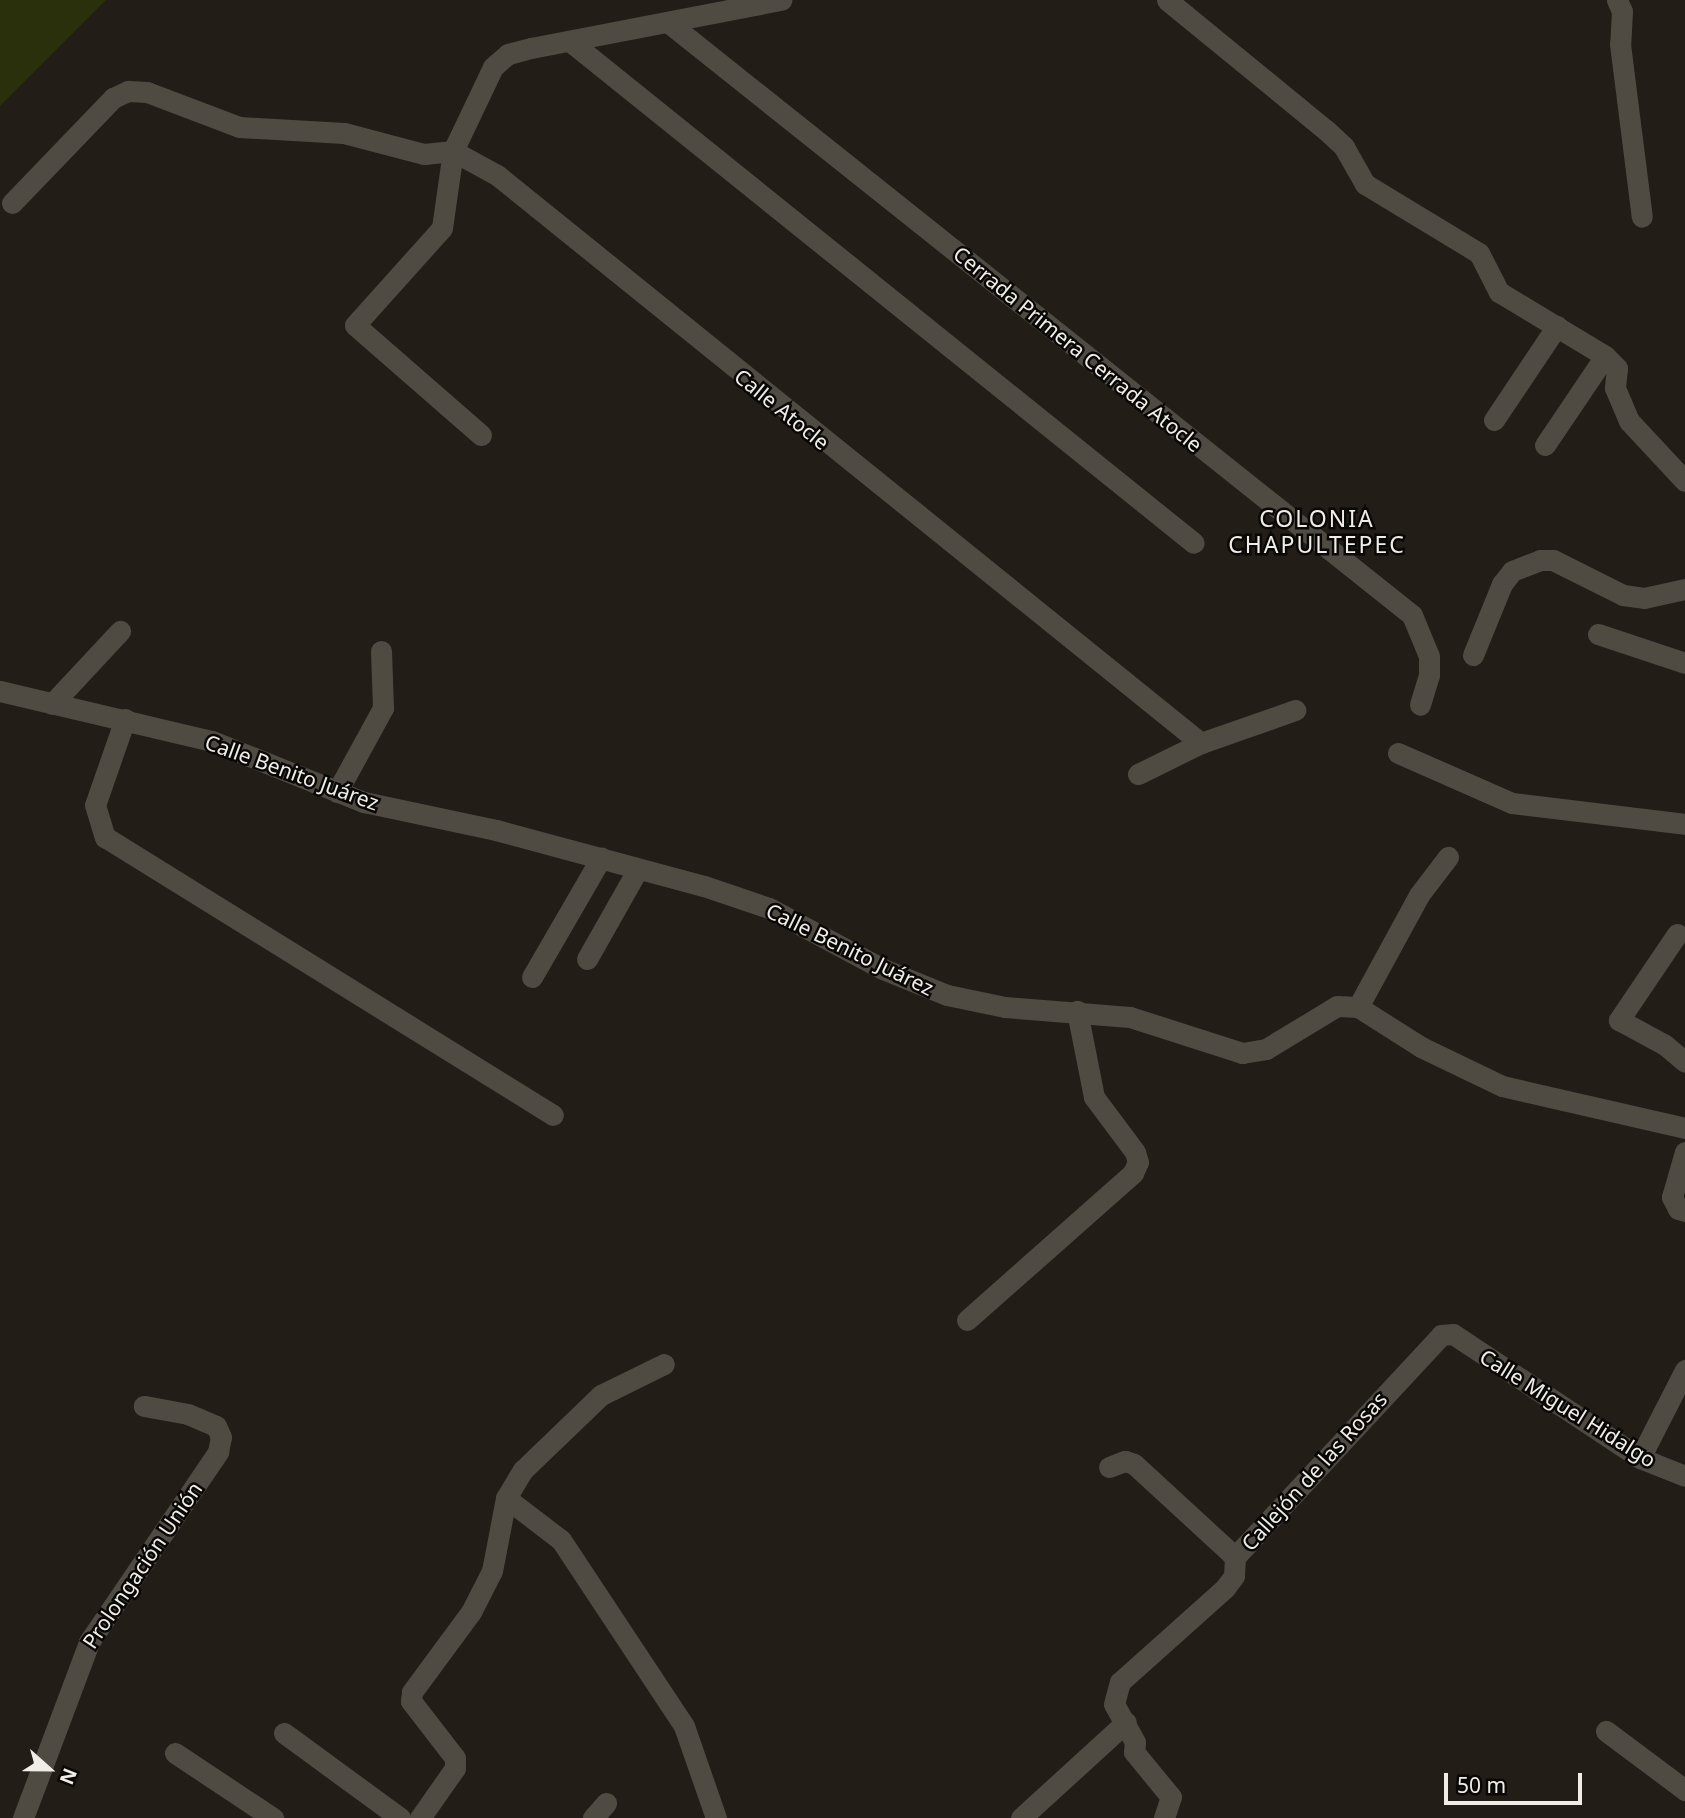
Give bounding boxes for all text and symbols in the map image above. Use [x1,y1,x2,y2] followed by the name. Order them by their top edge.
[949,241,1207,457] street label: Cerrada Primera Cerrada Atocle
[730,363,834,455] street label: Calle Atocle
[1230,504,1404,558] district label: COLONIA CHAPULTEPEC
[202,729,382,815] street label: Calle Benito Juárez
[762,898,938,1000] street label: Calle Benito Juárez
[1475,1344,1661,1472] street label: Calle Miguel Hidalgo
[1236,1386,1392,1556] street label: Callejón de las Rosas
[77,1477,207,1653] street label: Prolongación Unión
[14,1734,84,1804] north arrow
[1447,1758,1585,1802] scale bar
[54,1765,84,1788] text: N
[1457,1771,1506,1799] text: 50 m

